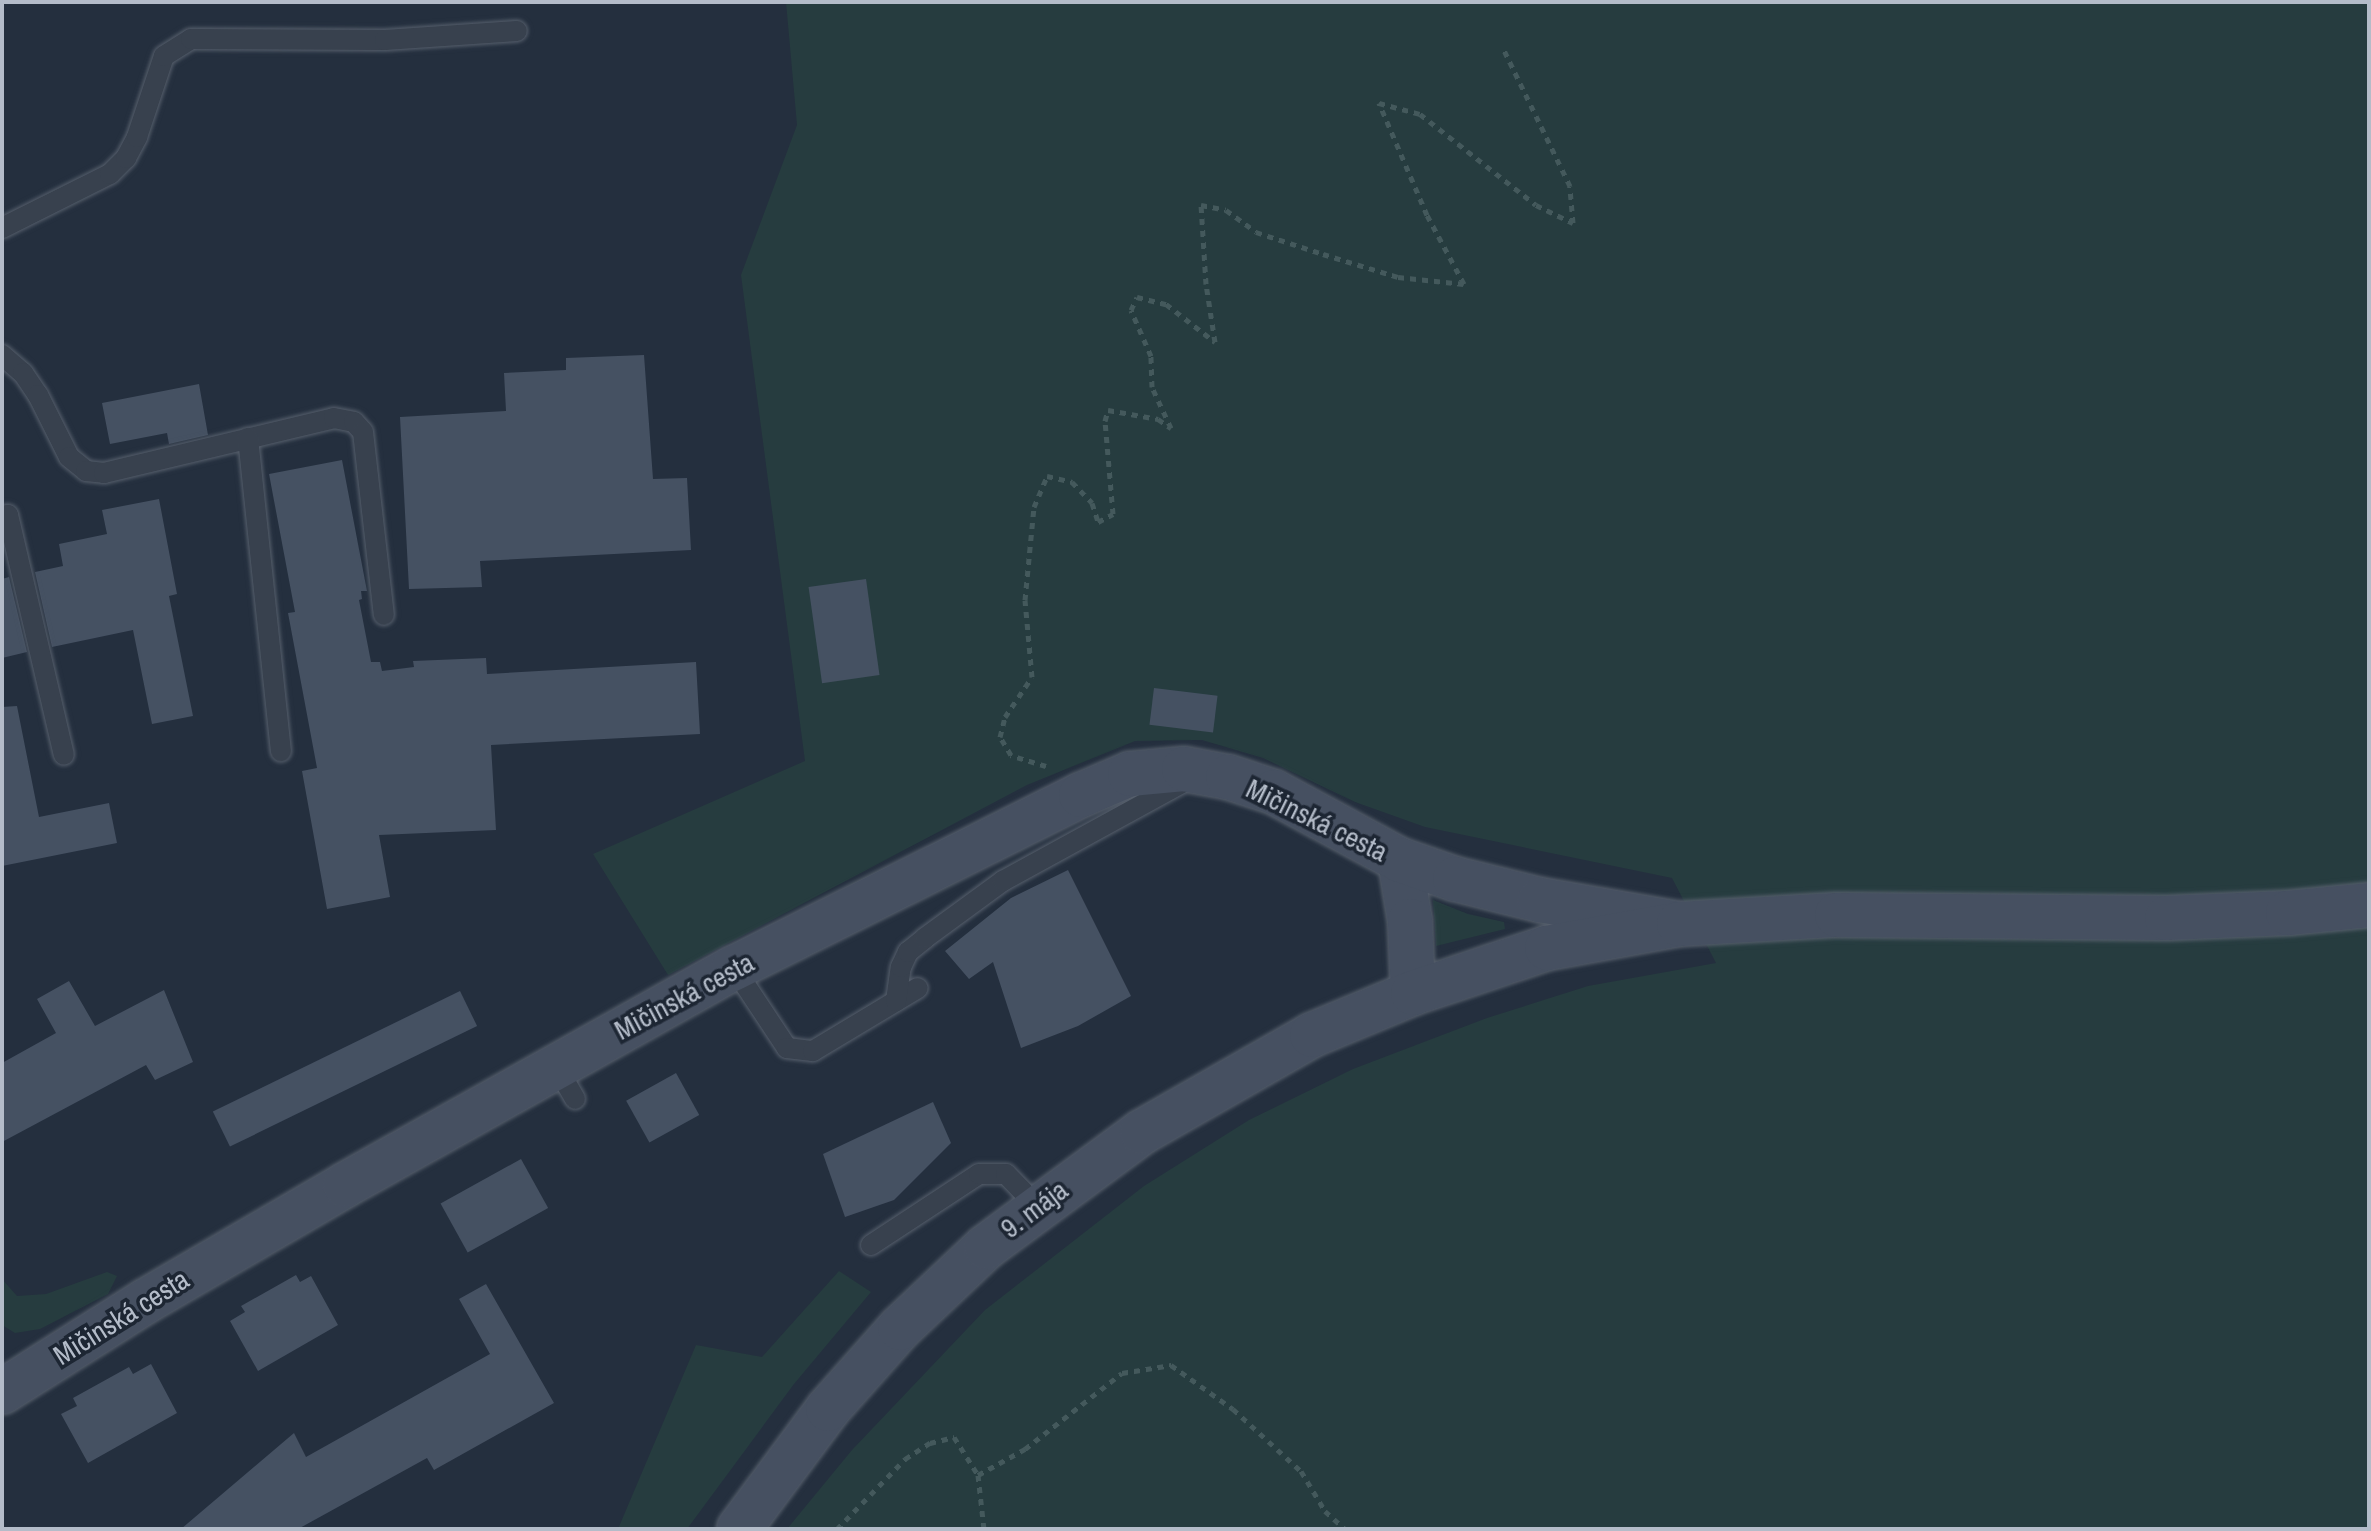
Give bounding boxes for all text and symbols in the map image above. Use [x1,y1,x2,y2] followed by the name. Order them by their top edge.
[1241,771,1393,869] street label: Mičinská cesta
[609,945,759,1047] street label: Mičinská cesta
[994,1173,1074,1245] street label: 9. mája
[47,1262,195,1372] street label: Mičinská cesta

